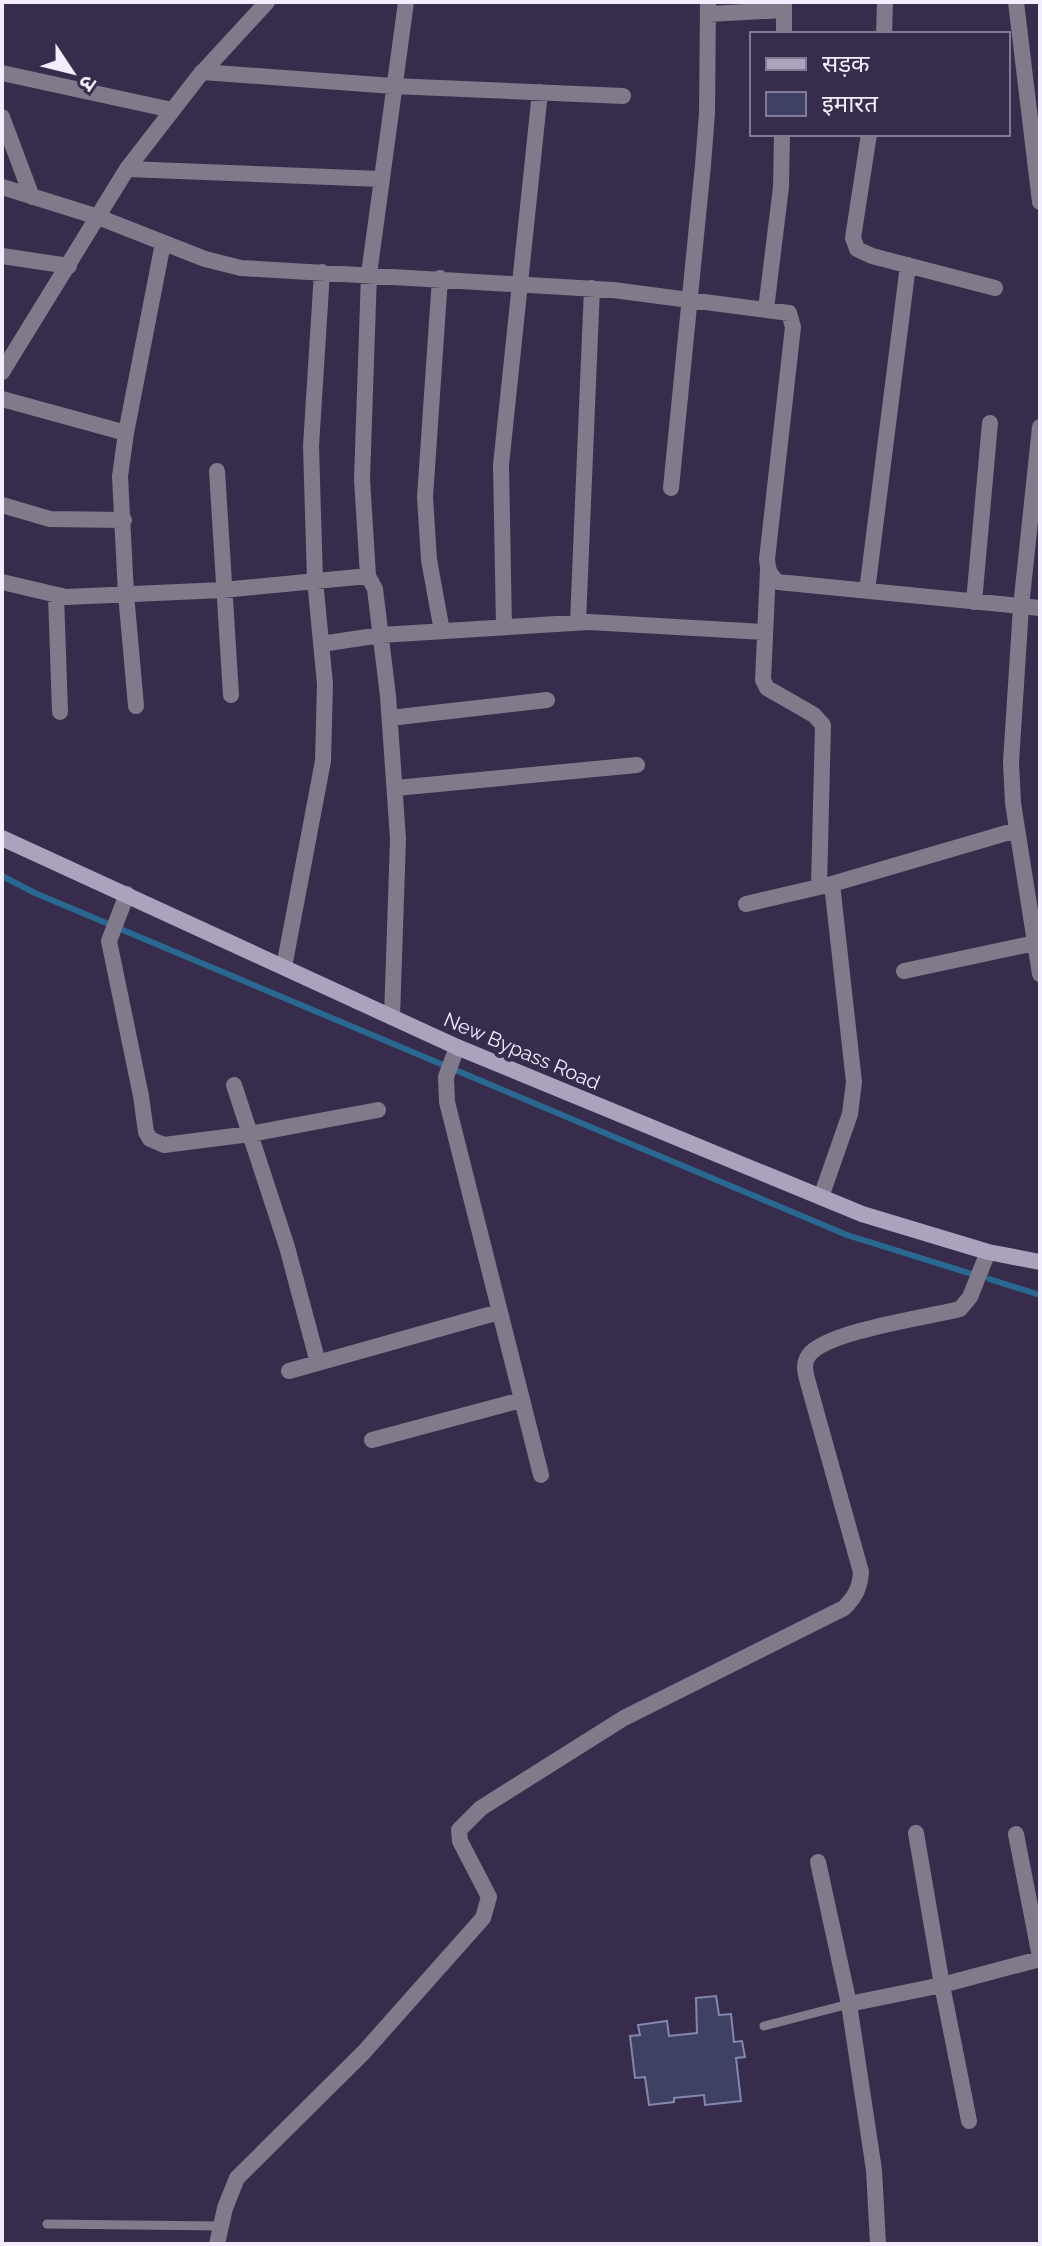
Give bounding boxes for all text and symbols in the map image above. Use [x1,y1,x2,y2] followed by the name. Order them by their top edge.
[32,32,112,112] north arrow
[750,32,1010,136] legend
[822,49,870,78] text: सड़क
[73,71,103,97] text: उ
[822,89,879,118] text: इमारत
[440,1007,604,1095] street label: New Bypass Road

